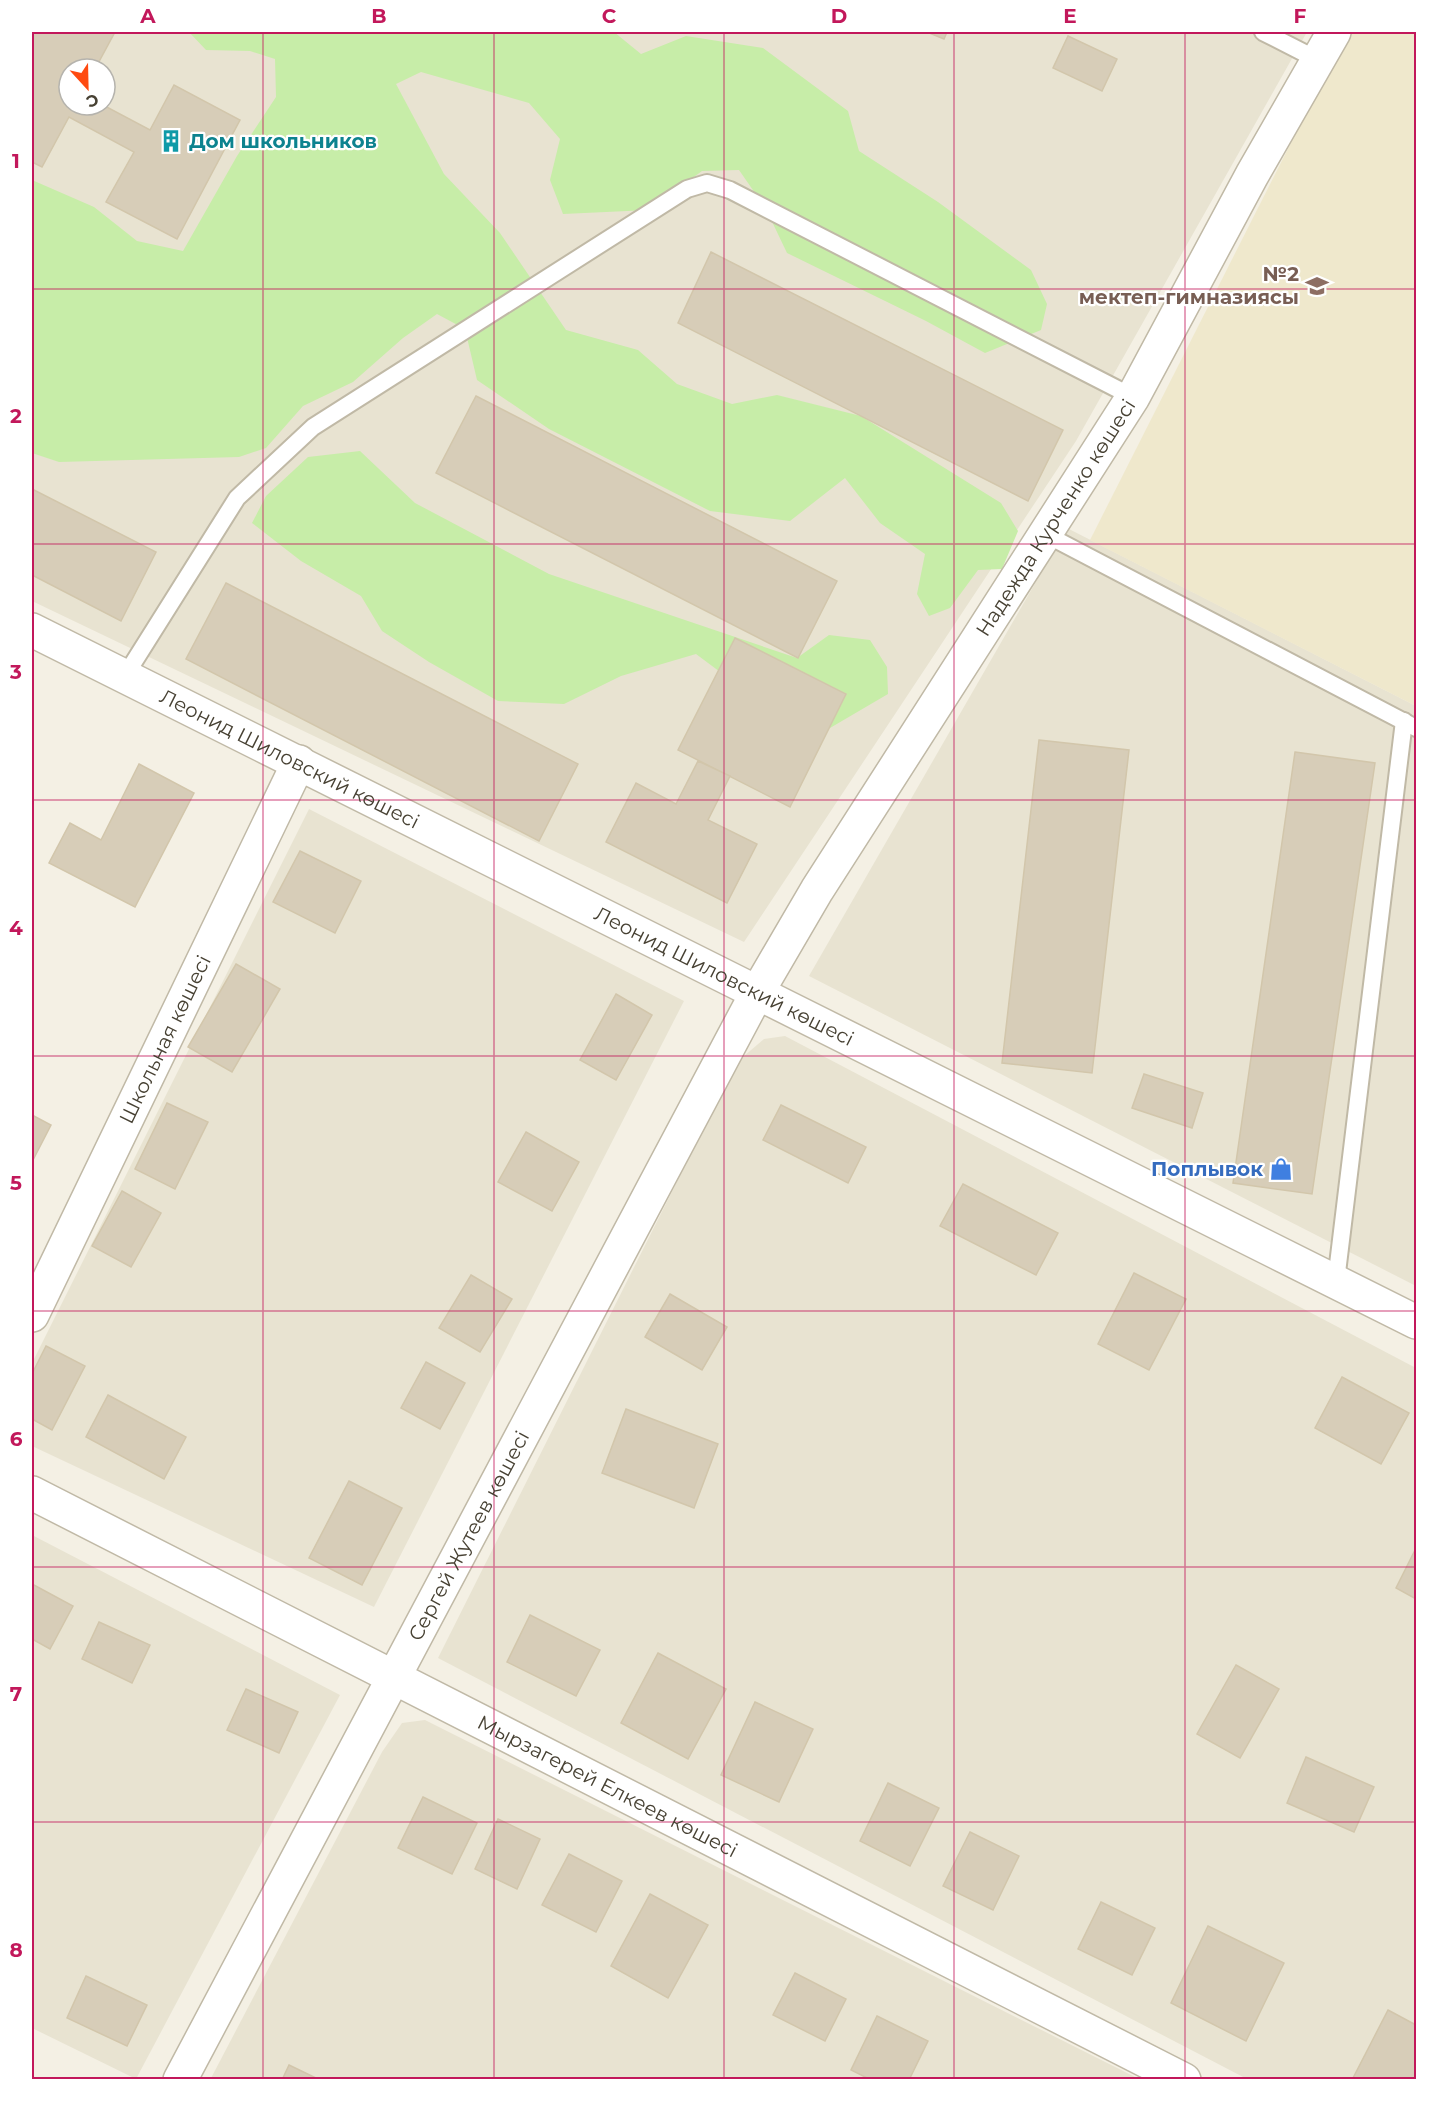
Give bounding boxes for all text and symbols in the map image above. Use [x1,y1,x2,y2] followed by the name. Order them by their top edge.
[139,4,156,28] text: A
[371,4,387,28] text: B
[602,4,617,28] text: C
[831,4,847,28] text: D
[1063,4,1077,28] text: E
[1294,4,1307,28] text: F
[57,57,117,117] north arrow
[83,89,101,112] text: С
[158,128,184,154] building icon: Дом школьников
[189,129,377,153] place label: Дом школьников
[12,149,20,173] text: 1
[1079,262,1299,309] place label: №2 мектеп-гимназиясы
[1304,273,1330,299] school or university icon: №2 мектеп-гимназиясы
[971,395,1140,641] street label: Надежда Курченко көшесі
[10,404,22,428] text: 2
[9,660,22,684] text: 3
[156,684,423,834] street label: Леонид Шиловский көшесі
[591,901,858,1051] street label: Леонид Шиловский көшесі
[9,916,23,940] text: 4
[114,951,216,1127] street label: Школьная көшесі
[1268,1156,1294,1182] shop icon: Поплывок
[1151,1157,1263,1181] place label: Поплывок
[10,1171,22,1195] text: 5
[10,1427,23,1451] text: 6
[403,1427,534,1645] street label: Сергей Жутеев көшесі
[10,1682,22,1706] text: 7
[474,1710,742,1862] street label: Мырзагерей Елкеев көшесі
[9,1938,23,1962] text: 8

